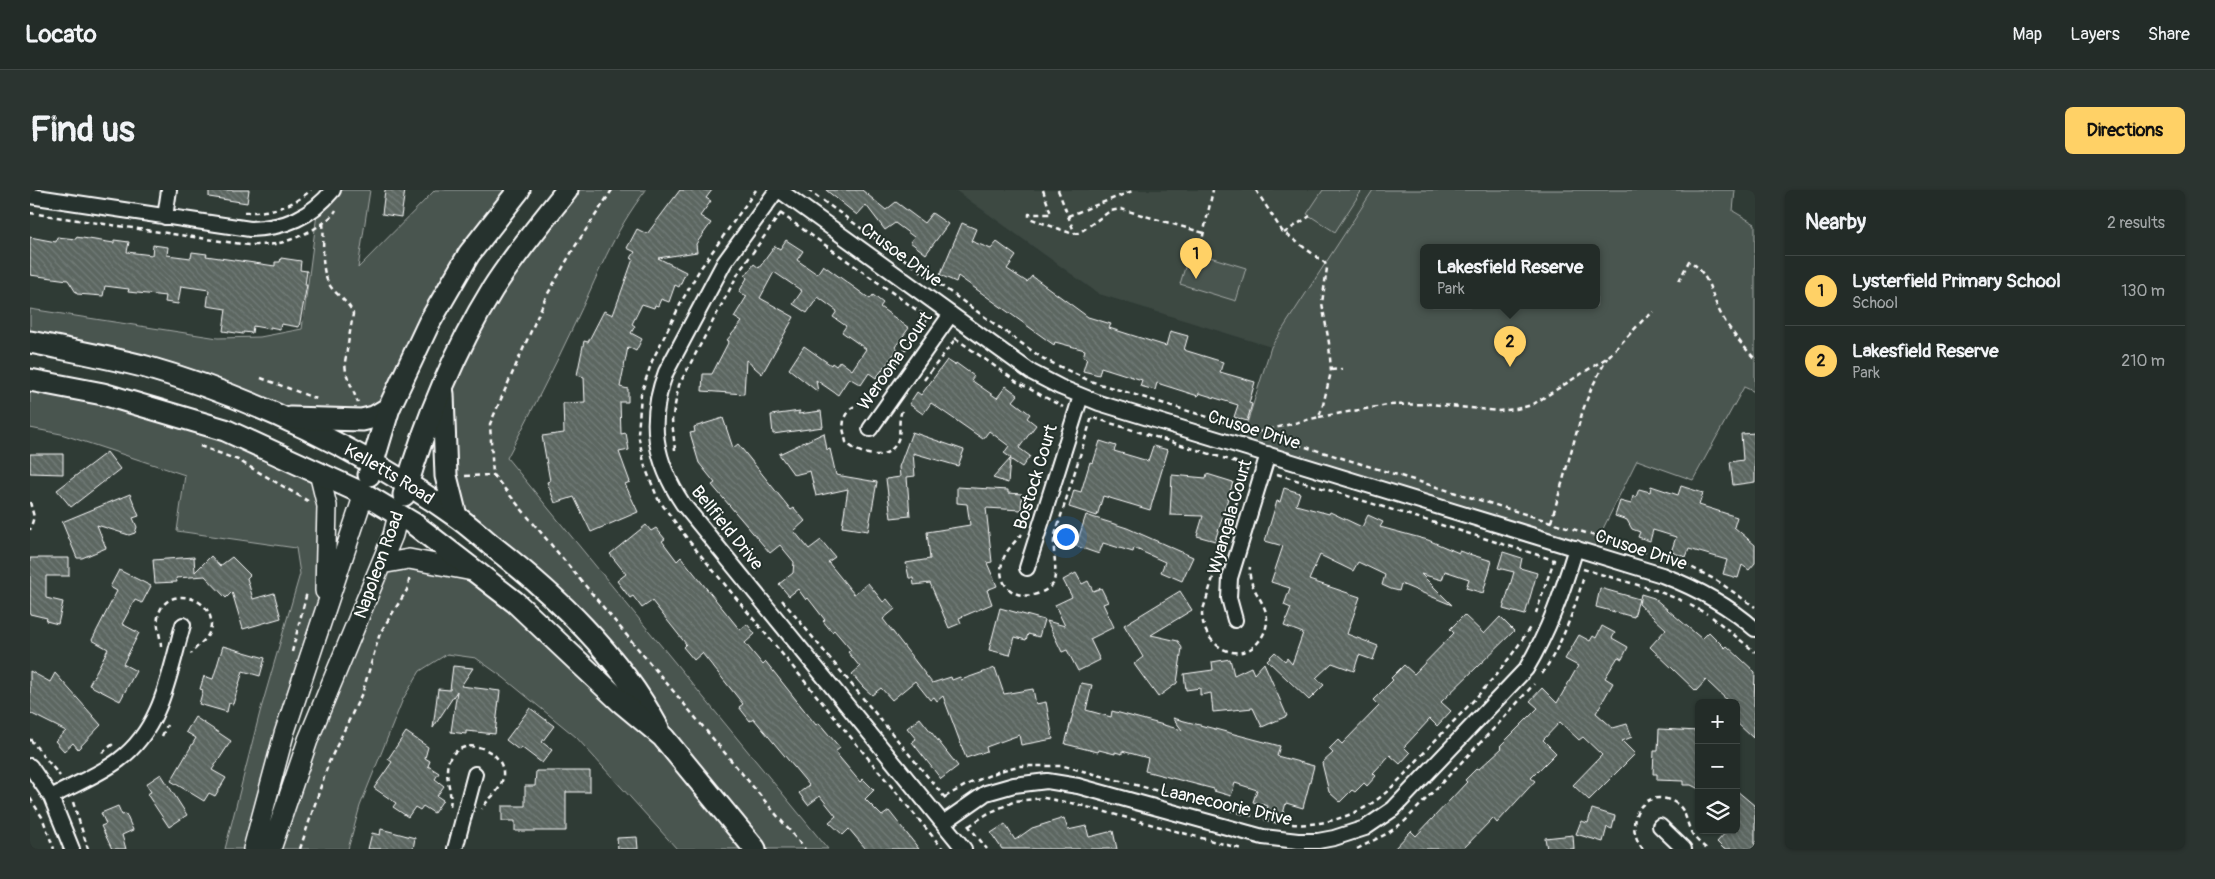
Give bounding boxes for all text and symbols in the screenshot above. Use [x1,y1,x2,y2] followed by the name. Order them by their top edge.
[25,20,97,49] text: Locato
[2013,23,2042,46] text: Map
[2070,23,2120,46] text: Layers
[2148,23,2190,46] text: Share
[2065,107,2185,154] button: Directions
[30,108,135,152] text: Find us
[1805,209,1866,236] text: Nearby
[2107,213,2165,233] text: 2 results
[856,218,946,292] street label: Crusoe Drive
[1180,238,1212,279] pin: 1
[1420,244,1600,309] popup
[1437,255,1583,279] text: Lakesfield Reserve
[1852,269,2061,293] text: Lysterfield Primary School
[1437,279,1465,299] text: Park
[1818,281,1824,301] text: 1
[2121,281,2165,301] text: 130 m
[1852,293,1898,313] text: School
[852,307,938,415] street label: Weroona Court
[1494,326,1526,367] pin: 2
[1852,339,1999,363] text: Lakesfield Reserve
[1817,351,1825,371] text: 2
[2121,351,2165,371] text: 210 m
[1852,363,1880,383] text: Park
[1205,405,1303,455] street label: Crusoe Drive
[1009,421,1063,532] street label: Bostock Court
[340,438,439,510] street label: Kelletts Road
[1203,456,1258,577] street label: Wyangala Court
[686,481,768,575] street label: Bellfield Drive
[349,508,409,622] street label: Napoleon Road
[1053,524,1079,550] your location
[1592,524,1690,576] street label: Crusoe Drive
[1695,699,1740,834] map controls
[1695,699,1740,744] button: +
[1695,744,1740,789] button: −
[1158,779,1294,831] street label: Laanecoorie Drive
[1695,789,1740,834] button: layers

